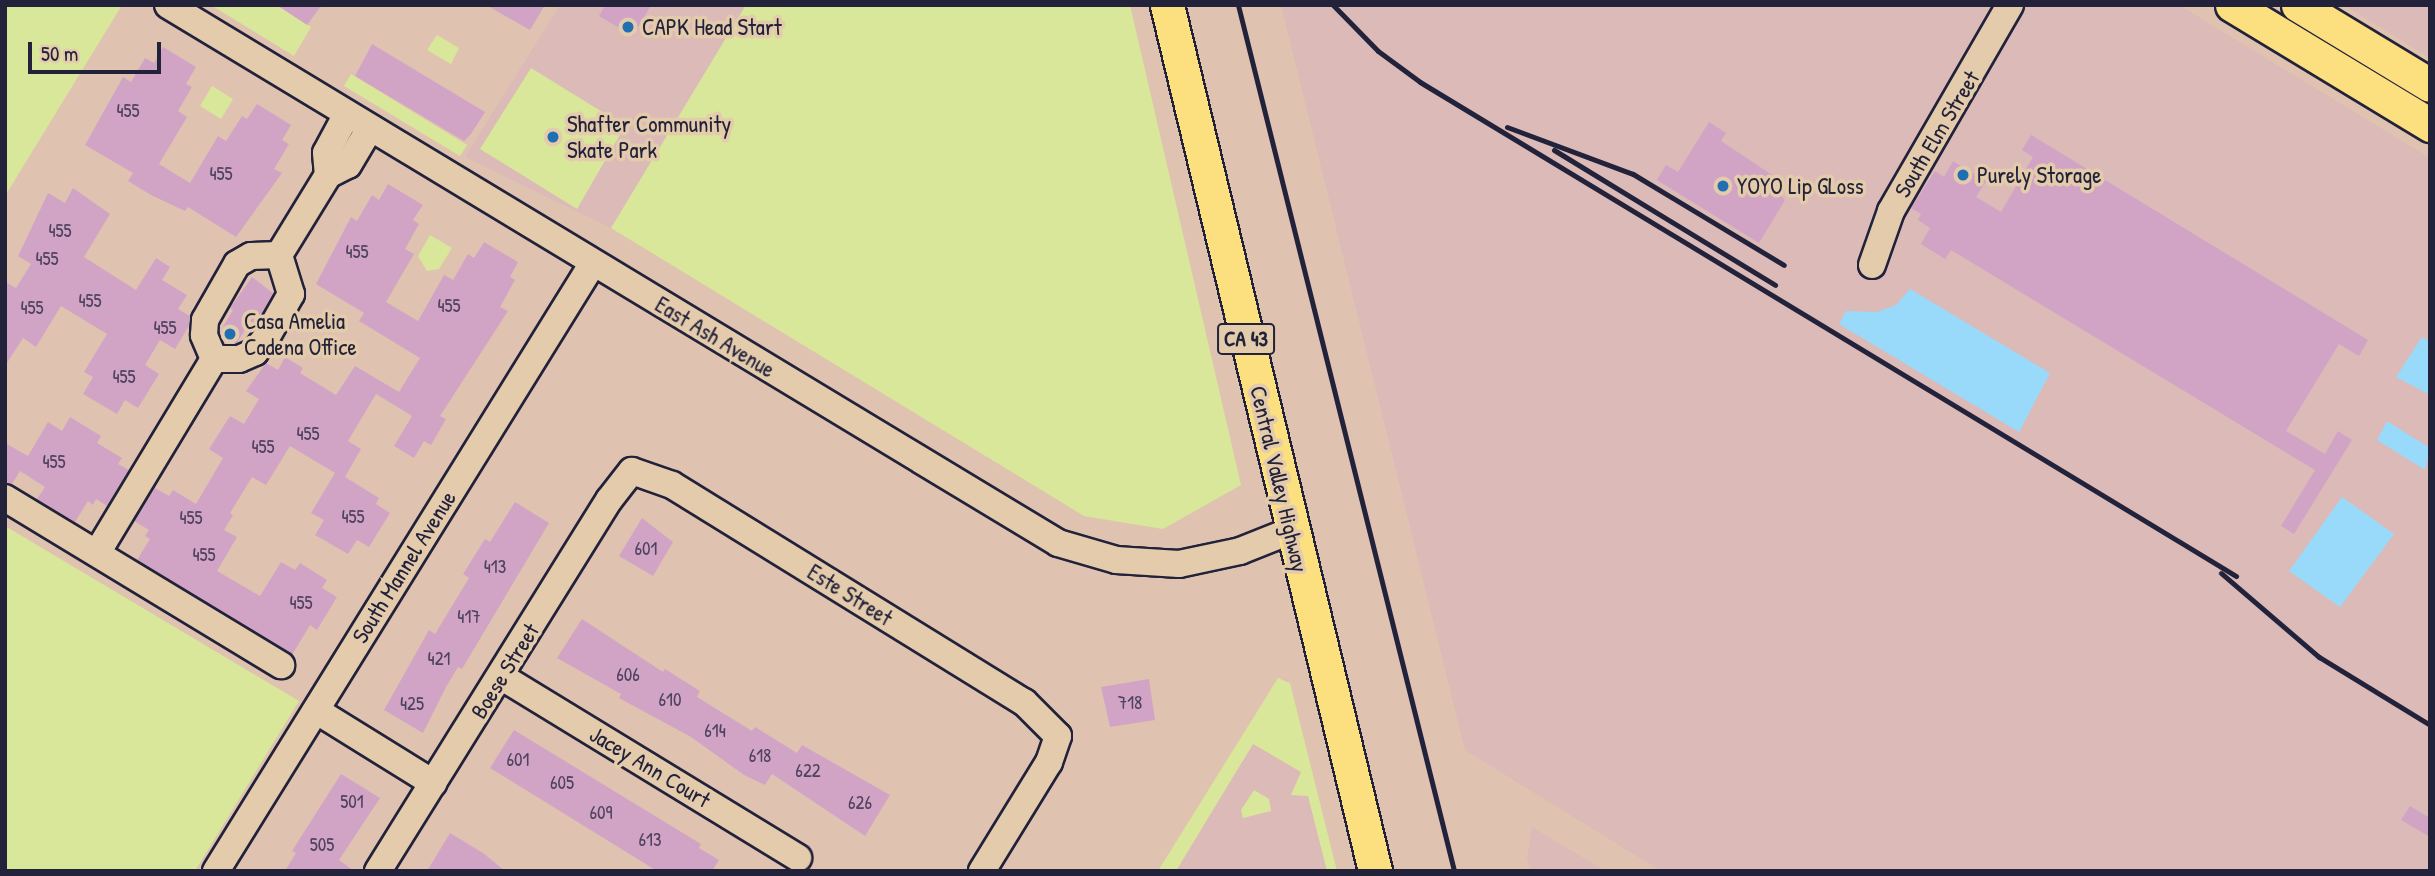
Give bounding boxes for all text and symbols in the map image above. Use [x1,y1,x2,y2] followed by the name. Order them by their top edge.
[642,13,782,41] place label: CAPK Head Start
[620,19,636,35] marker: CAPK Head Start
[32,28,164,72] scale bar
[41,39,78,68] text: 50 m
[1888,66,1986,202] street label: South Elm Street
[116,100,140,122] house number: 455
[567,110,731,164] place label: Shafter Community Skate Park
[545,129,561,145] marker: Shafter Community Skate Park
[1977,161,2101,189] place label: Purely Storage
[209,163,233,185] house number: 455
[1955,167,1971,183] marker: Purely Storage
[1737,172,1864,200] place label: YOYO Lip GLoss
[1715,178,1731,194] marker: YOYO Lip GLoss
[48,220,72,242] house number: 455
[345,241,369,263] house number: 455
[35,248,59,270] house number: 455
[78,290,102,312] house number: 455
[650,291,780,383] street label: East Ash Avenue
[437,295,461,317] house number: 455
[20,297,44,319] house number: 455
[244,307,357,361] place label: Casa Amelia Cadena Office
[153,317,177,339] house number: 455
[1216,322,1276,356] road number: CA 43
[222,326,238,342] marker: Casa Amelia Cadena Office
[112,366,136,388] house number: 455
[1244,383,1314,575] street label: Central Valley Highway
[296,423,320,445] house number: 455
[251,436,275,458] house number: 455
[42,451,66,473] house number: 455
[346,486,462,648] street label: South Mannel Avenue
[341,506,365,528] house number: 455
[179,507,203,529] house number: 455
[635,538,657,560] house number: 601
[192,544,216,566] house number: 455
[484,556,506,578] house number: 413
[802,558,898,632] street label: Este Street
[289,592,313,614] house number: 455
[457,606,481,628] house number: 417
[465,618,545,724] street label: Boese Street
[428,648,450,670] house number: 421
[616,664,640,686] house number: 606
[659,689,681,711] house number: 610
[1118,692,1142,714] house number: 718
[400,693,424,715] house number: 425
[585,720,715,814] street label: Jacey Ann Court
[704,720,726,742] house number: 614
[749,745,771,767] house number: 618
[507,749,529,771] house number: 601
[795,760,821,782] house number: 622
[550,772,574,794] house number: 605
[340,791,364,813] house number: 501
[848,792,872,814] house number: 626
[589,802,613,824] house number: 609
[639,829,661,851] house number: 613
[310,834,334,856] house number: 505

